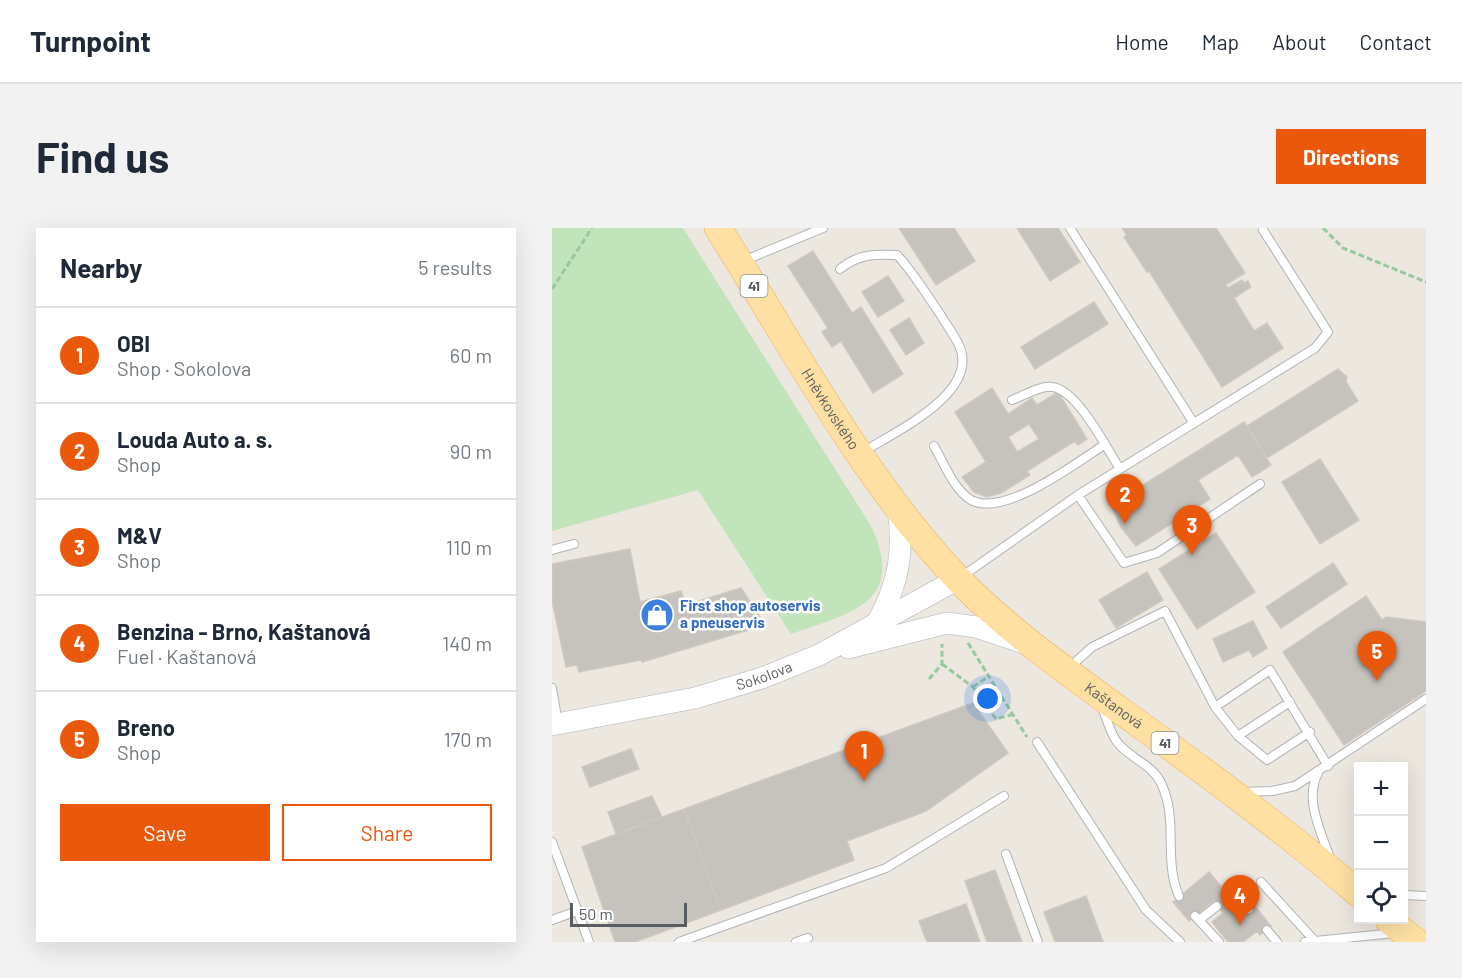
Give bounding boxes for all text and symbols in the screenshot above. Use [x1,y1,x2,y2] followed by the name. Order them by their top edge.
[30,24,151,58] text: Turnpoint
[1115,29,1169,54] text: Home
[1202,29,1239,54] text: Map
[1272,29,1327,54] text: About
[1360,29,1432,54] text: Contact
[1276,129,1426,184] button: Directions
[36,131,169,181] text: Find us
[60,252,142,283] text: Nearby
[418,255,492,279] text: 5 results
[740,275,768,297] road number: 41
[117,330,150,356] text: OBI
[76,343,83,367] text: 1
[450,343,492,367] text: 60 m
[117,356,251,380] text: Shop · Sokolova
[798,365,864,453] street label: Hněvkovského
[117,426,273,452] text: Louda Auto a. s.
[74,439,85,463] text: 2
[450,439,492,463] text: 90 m
[117,452,161,476] text: Shop
[1106,474,1144,524] pin: 2
[1172,506,1212,555] pin: 3
[117,522,162,548] text: M&V
[74,535,85,559] text: 3
[446,535,492,559] text: 110 m
[117,548,161,572] text: Shop
[680,596,821,631] place label: First shop autoservis a pneuservis
[639,597,675,633] shop icon: First shop autoservis a pneuservis
[117,618,371,644] text: Benzina - Brno, Kaštanová
[73,631,86,655] text: 4
[442,631,492,655] text: 140 m
[1358,632,1396,681] pin: 5
[117,644,256,668] text: Fuel · Kaštanová
[734,657,794,693] street label: Sokolova
[1082,678,1147,732] street label: Kaštanová
[973,684,1002,713] your location
[117,714,175,740] text: Breno
[74,727,85,751] text: 5
[444,727,492,751] text: 170 m
[844,732,884,781] pin: 1
[1152,732,1178,754] road number: 41
[117,740,161,764] text: Shop
[1354,762,1408,924] map controls
[1354,762,1408,816] button: +
[60,804,270,861] button: Save
[282,804,492,861] button: Share
[1354,816,1408,870] button: −
[1354,870,1408,924] button: locate
[1220,876,1260,925] pin: 4
[570,900,687,928] scale bar
[579,904,613,923] text: 50 m

